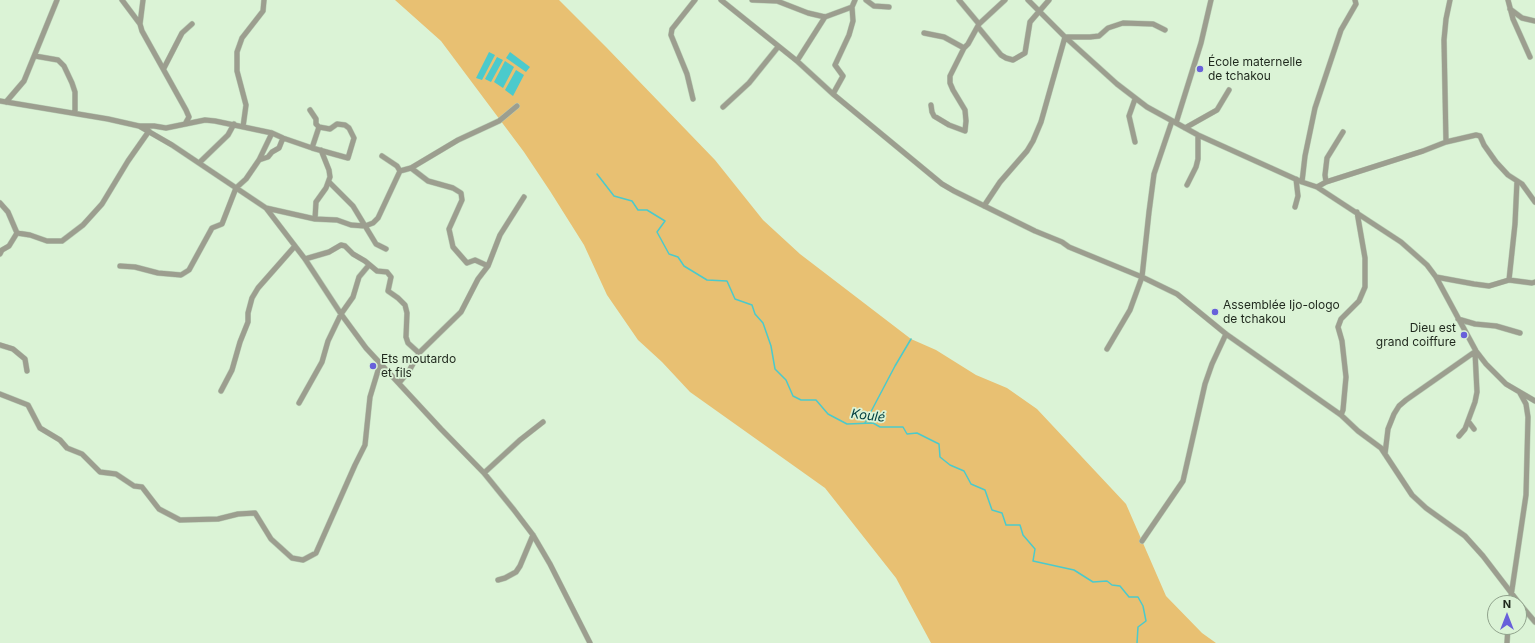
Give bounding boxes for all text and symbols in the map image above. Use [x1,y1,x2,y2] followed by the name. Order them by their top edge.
[1208,55,1302,83] place label: École maternelle de tchakou
[1195,64,1205,74] marker: École maternelle de tchakou
[1223,298,1340,326] place label: Assemblée Ijo-ologo de tchakou
[1210,307,1220,317] marker: Assemblée Ijo-ologo de tchakou
[1376,321,1456,349] place label: Dieu est grand coiffure
[1459,330,1469,340] marker: Dieu est grand coiffure
[381,352,456,380] place label: Ets moutardo et fils
[368,361,378,371] marker: Ets moutardo et fils
[850,406,886,426] water label: Koulé
[1487,595,1527,635] north arrow
[1503,597,1511,611] text: N

